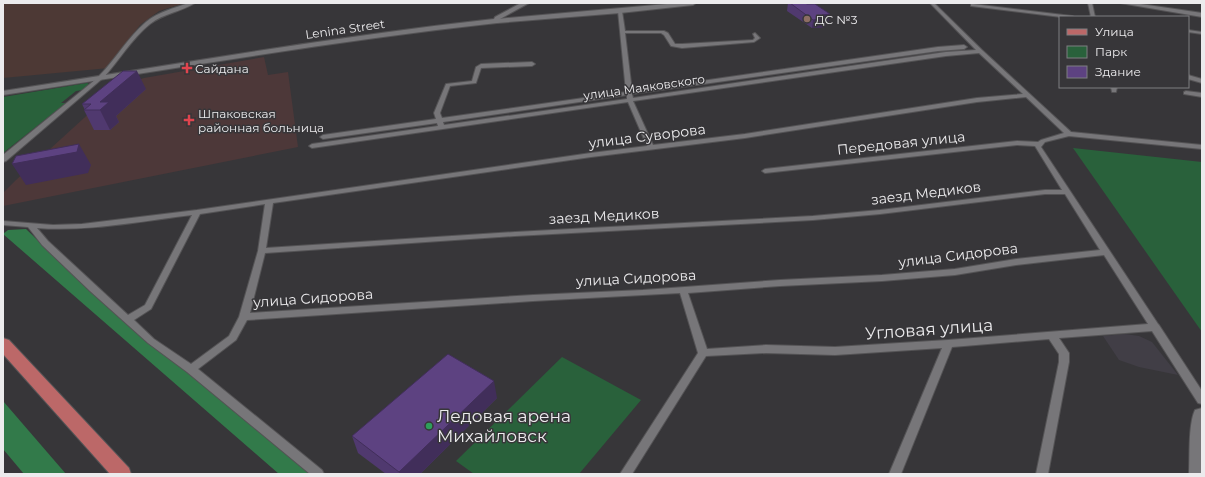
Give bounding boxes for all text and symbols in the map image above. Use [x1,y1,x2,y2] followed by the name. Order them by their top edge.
[815,12,858,27] place label: ДС №3
[802,14,812,24] marker: ДС №3
[304,16,386,42] street label: Lenina Street
[1059,16,1189,88] legend
[1095,24,1134,39] text: Улица
[1095,44,1127,59] text: Парк
[195,61,249,76] place label: Сайдана
[182,63,192,73] marker: Сайдана
[1095,64,1141,79] text: Здание
[581,71,706,103] street label: улица Маяковского
[198,106,324,135] place label: Шпаковская районная больница
[183,114,195,126] marker: Шпаковская районная больница
[586,120,707,152] street label: улица Суворова
[836,127,966,159] street label: Передовая улица
[870,177,982,209] street label: заезд Медиков
[548,204,660,228] street label: заезд Медиков
[896,239,1019,271] street label: улица Сидорова
[574,266,697,290] street label: улица Сидорова
[251,285,374,311] street label: улица Сидорова
[864,315,994,343] street label: Угловая улица
[437,406,571,446] place label: Ледовая арена Михайловск
[424,421,434,431] marker: Ледовая арена Михайловск

